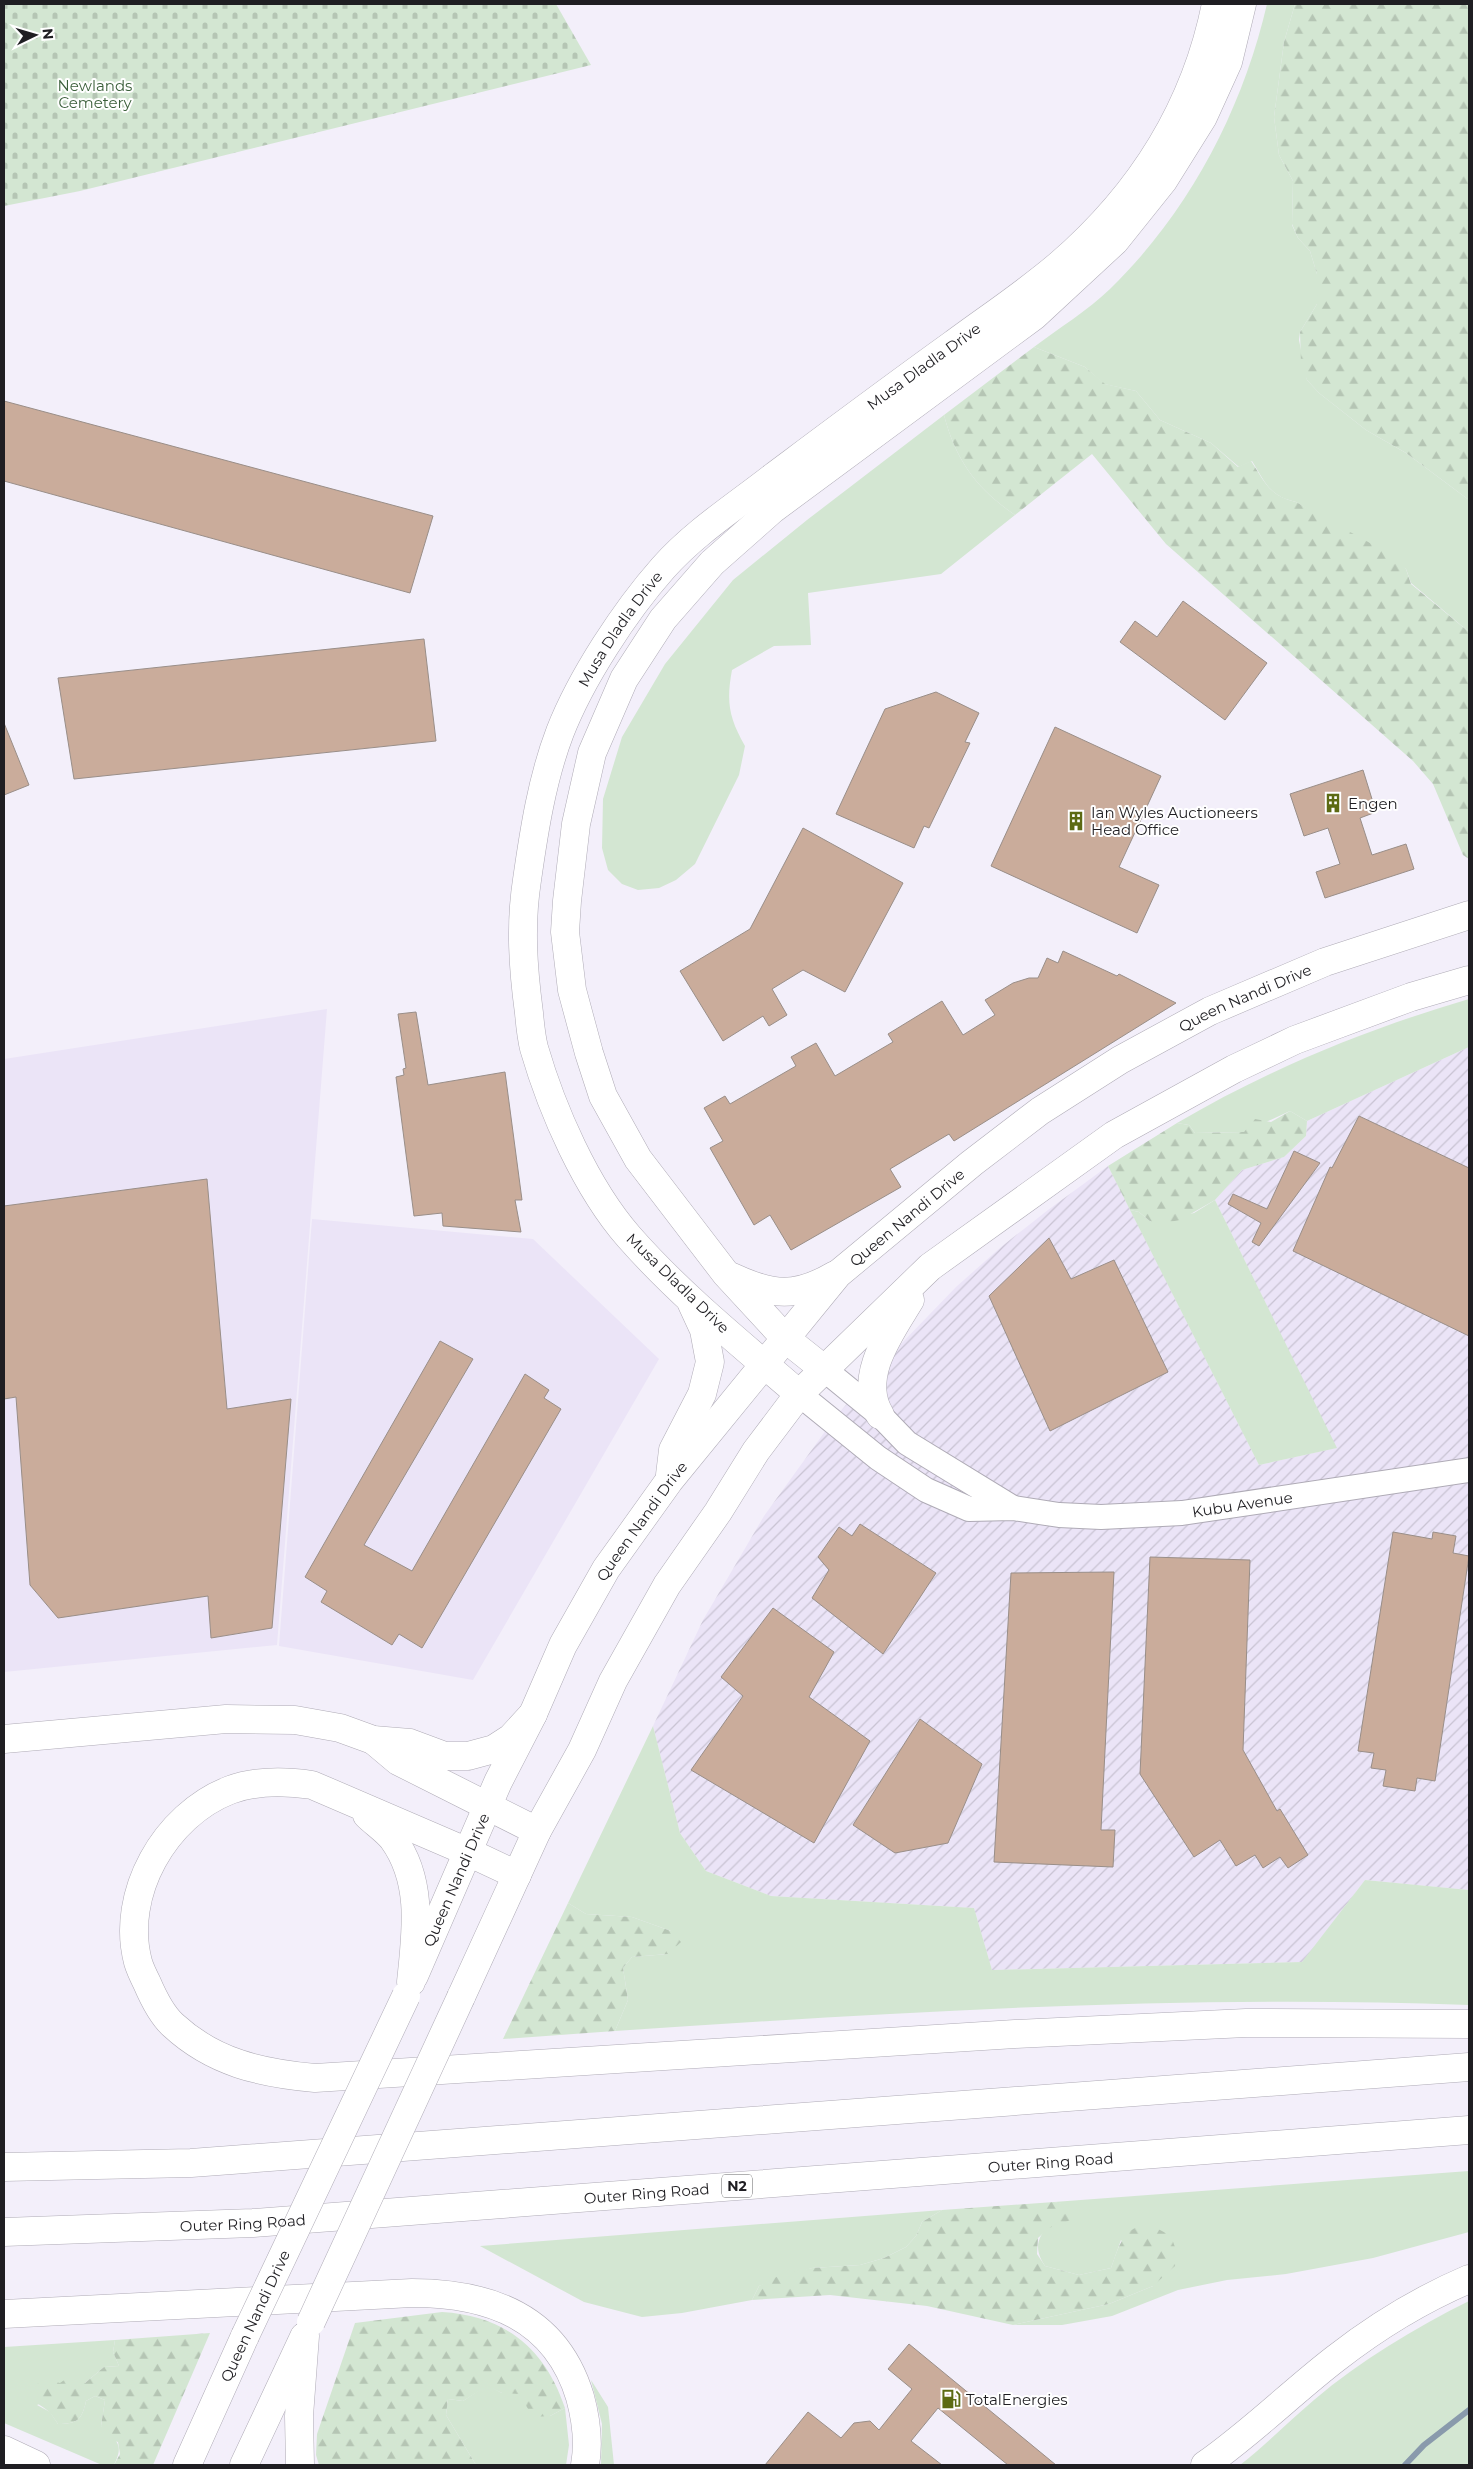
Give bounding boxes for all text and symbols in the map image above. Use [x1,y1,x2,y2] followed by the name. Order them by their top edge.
[10,10,60,60] north arrow
[38,27,57,40] text: N
[58,76,132,112] park label: Newlands Cemetery
[863,318,984,414] street label: Musa Dladla Drive
[573,567,666,690] street label: Musa Dladla Drive
[1322,792,1344,814] building icon: Engen
[1348,794,1398,813] place label: Engen
[1091,803,1258,839] place label: Ian Wyles Auctioneers Head Office
[1065,810,1087,832] building icon: Ian Wyles Auctioneers Head Office
[1175,960,1314,1036] street label: Queen Nandi Drive
[845,1164,968,1270] street label: Queen Nandi Drive
[622,1229,734,1337] street label: Musa Dladla Drive
[592,1457,691,1584] street label: Queen Nandi Drive
[1191,1487,1294,1521] street label: Kubu Avenue
[418,1810,493,1949] street label: Queen Nandi Drive
[987,2148,1114,2176] street label: Outer Ring Road
[722,2174,752,2198] road number: N2
[583,2179,710,2207] street label: Outer Ring Road
[180,2209,306,2235] street label: Outer Ring Road
[216,2247,294,2385] street label: Queen Nandi Drive
[940,2388,962,2410] fuel station icon: TotalEnergies
[966,2390,1068,2409] place label: TotalEnergies

